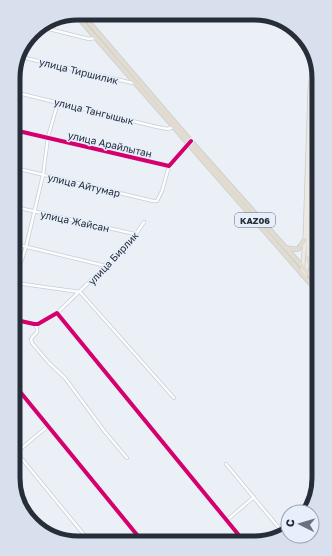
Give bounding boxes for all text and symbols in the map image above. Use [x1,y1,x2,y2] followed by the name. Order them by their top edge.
[38,55,120,87] street label: улица Тиршилик
[53,95,135,127] street label: улица Тангышык
[67,128,153,160] street label: улица Арайлытан
[46,171,122,199] street label: улица Айтумар
[39,208,111,234] street label: улица Жайсан
[235,213,275,227] road number: KАZ06
[85,229,141,287] street label: улица Бирлик
[280,504,320,544] north arrow
[283,518,296,528] text: С

